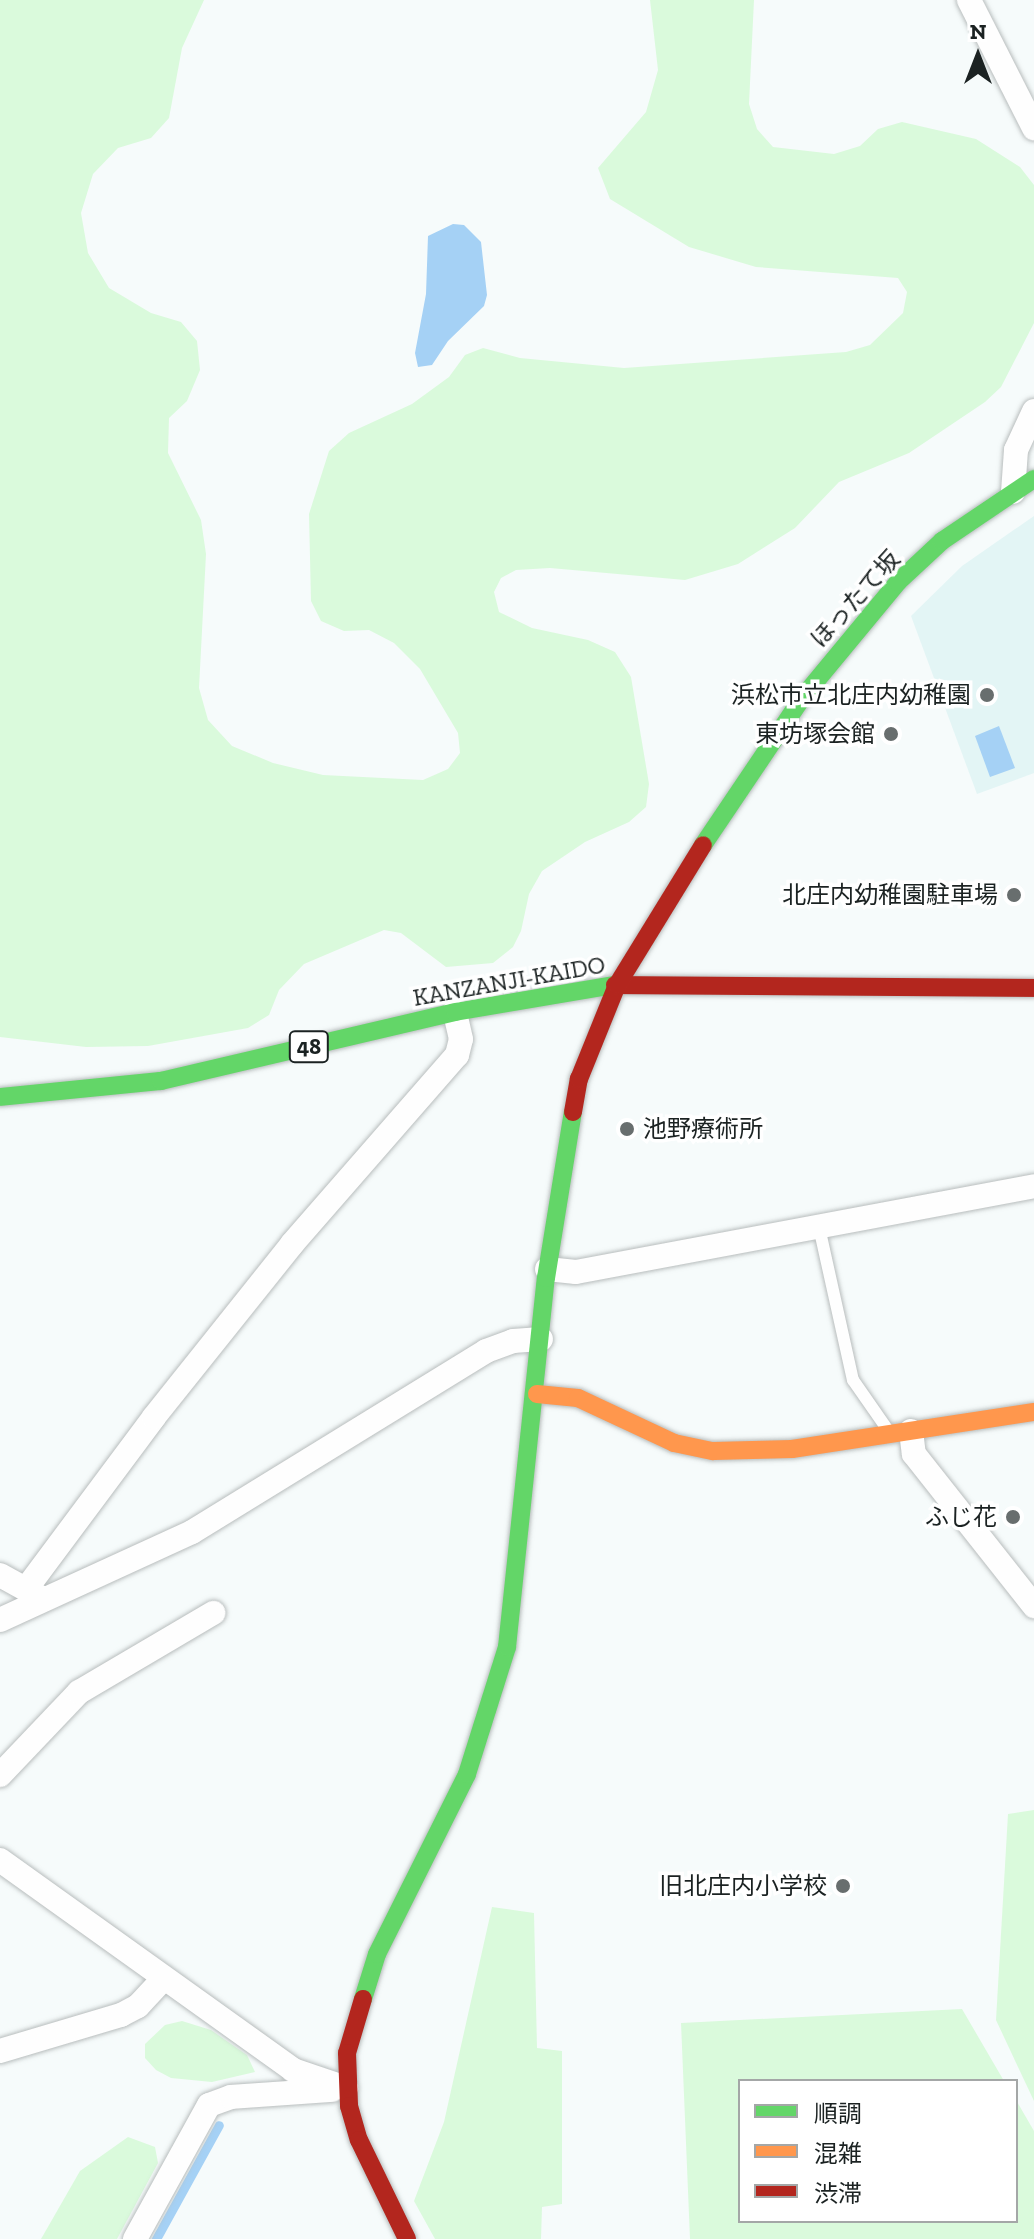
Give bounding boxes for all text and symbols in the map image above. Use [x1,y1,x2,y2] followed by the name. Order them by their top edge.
[938,16,1018,96] north arrow
[970,18,986,45] text: N
[804,545,906,653] street label: ほったて坂
[731,681,971,709] place label: 浜松市立北庄内幼稚園
[978,686,996,704] marker: 浜松市立北庄内幼稚園
[755,720,875,748] place label: 東坊塚会館
[882,725,900,743] marker: 東坊塚会館
[782,881,998,909] place label: 北庄内幼稚園駐車場
[1005,886,1023,904] marker: 北庄内幼稚園駐車場
[411,950,607,1012] street label: KANZANJI-KAIDO
[287,1029,331,1065] road number: 48
[643,1115,763,1143] place label: 池野療術所
[618,1120,636,1138] marker: 池野療術所
[925,1503,997,1531] place label: ふじ花
[1004,1508,1022,1526] marker: ふじ花
[659,1872,827,1900] place label: 旧北庄内小学校
[834,1877,852,1895] marker: 旧北庄内小学校
[738,2079,1018,2223] legend
[814,2099,862,2128] text: 順調
[814,2139,862,2168] text: 混雑
[814,2179,862,2208] text: 渋滞

